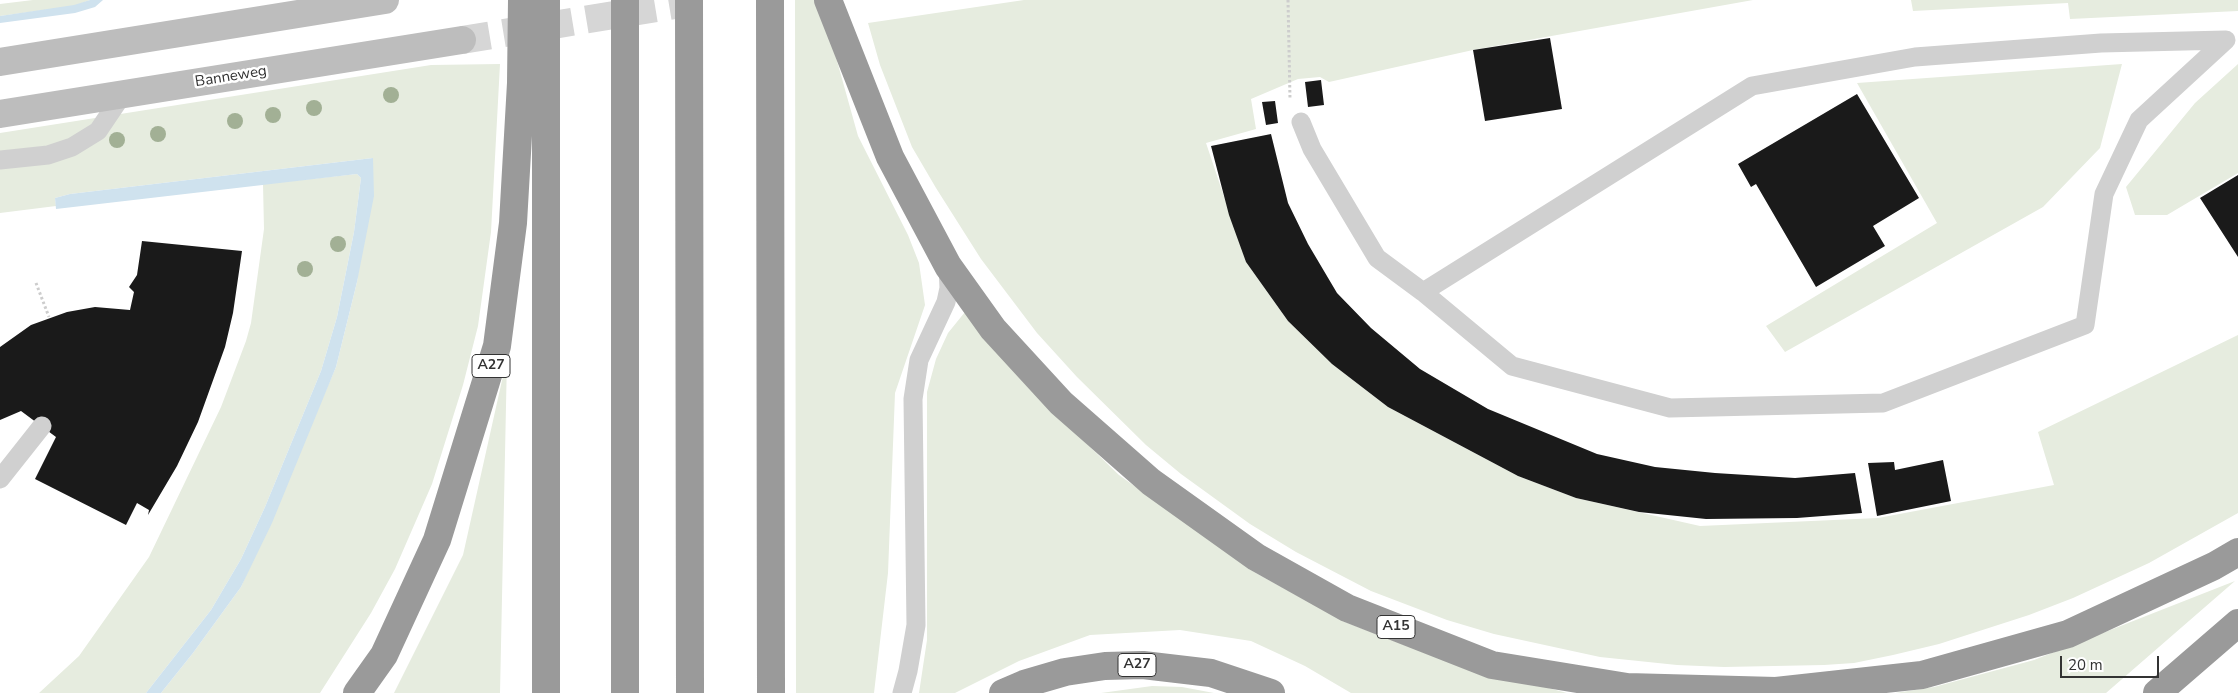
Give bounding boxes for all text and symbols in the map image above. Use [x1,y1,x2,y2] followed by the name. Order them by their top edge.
[194,62,268,92] street label: Banneweg
[472,354,510,378] road number: A27
[1377,616,1415,638] road number: A15
[2063,646,2162,678] scale bar
[1118,654,1156,676] road number: A27
[2068,655,2103,675] text: 20 m

